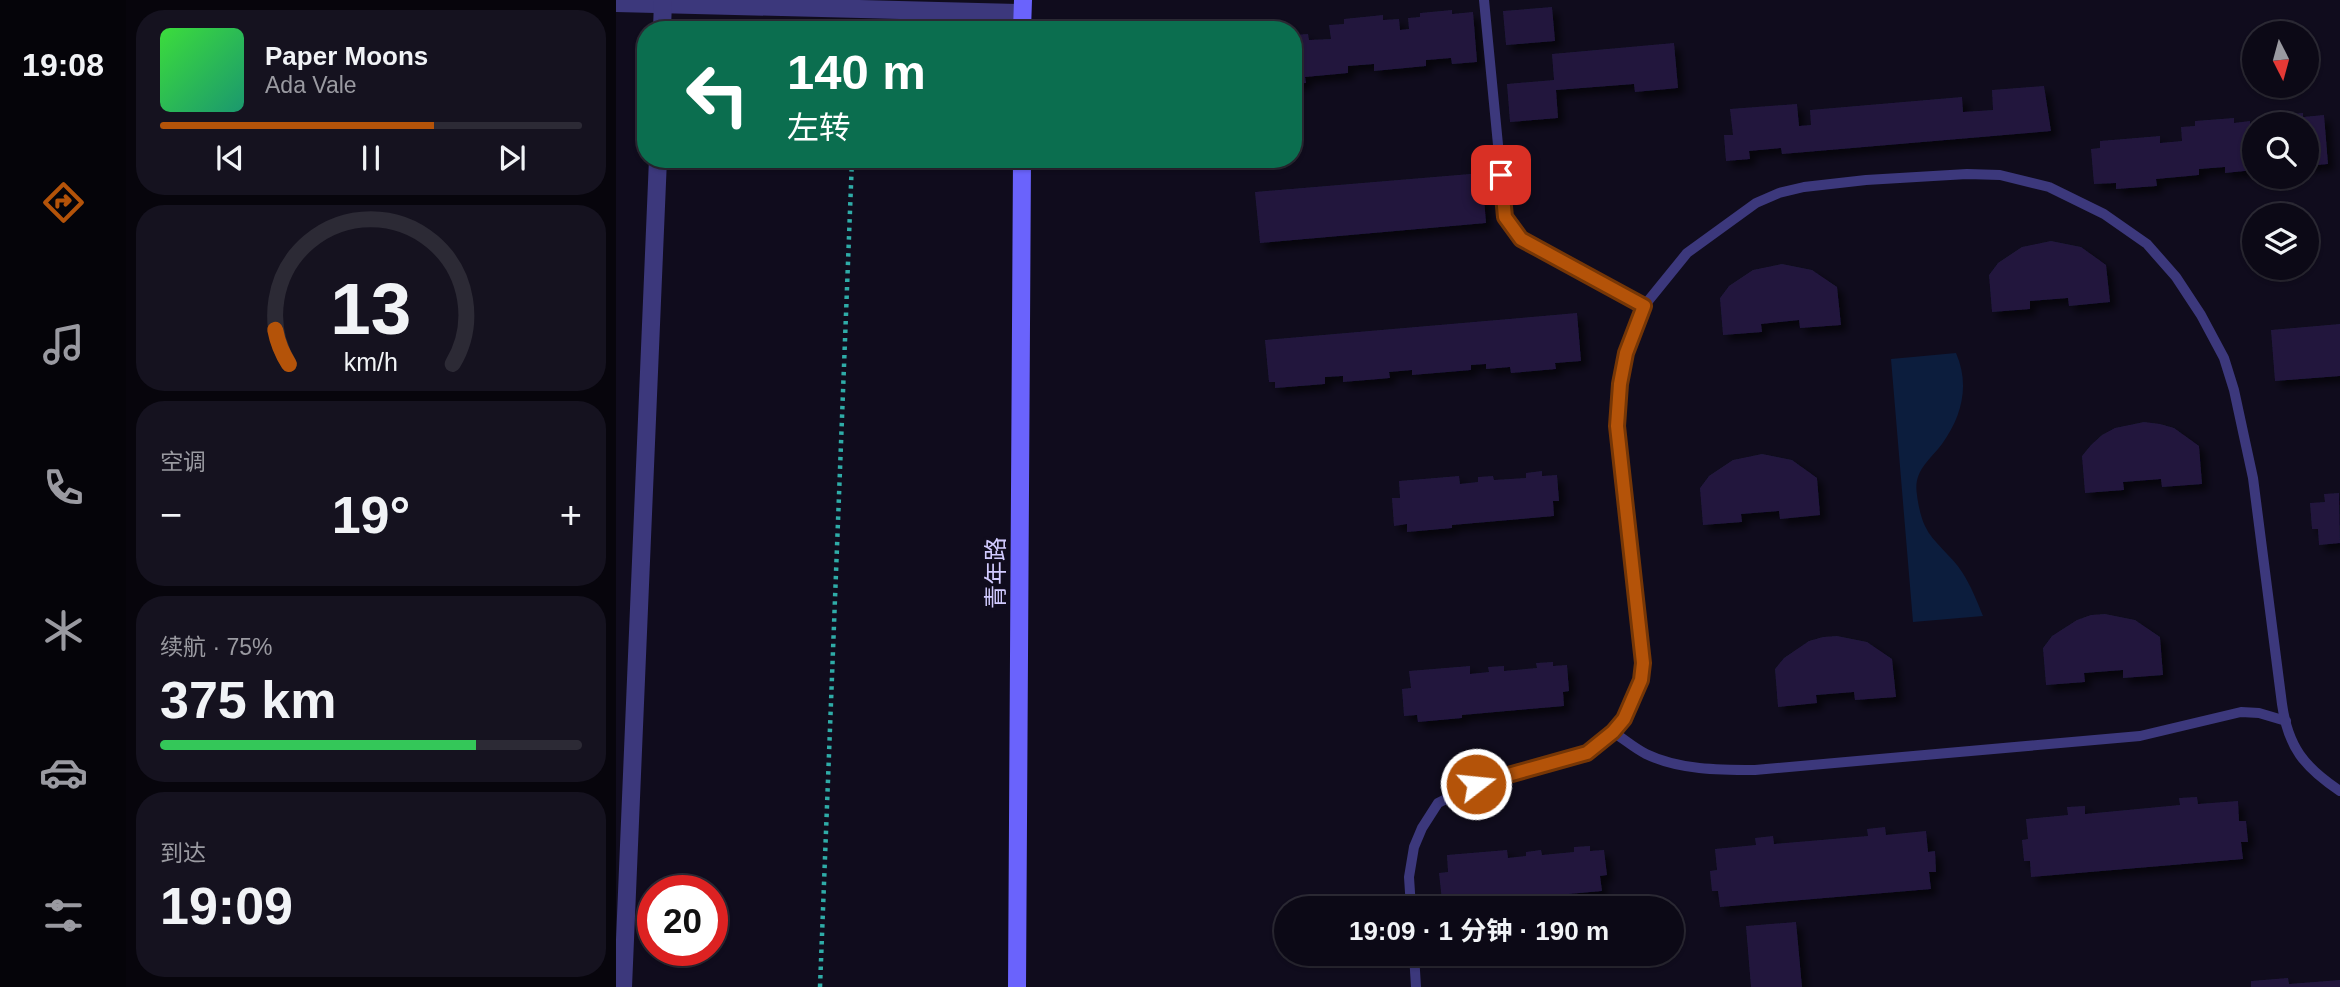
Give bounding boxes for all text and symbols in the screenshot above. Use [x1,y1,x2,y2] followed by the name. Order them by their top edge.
[2242,21,2319,98] north arrow
[2242,21,2319,280] map controls
[265,41,428,71] text: Paper Moons
[787,45,926,99] text: 140 m
[22,47,104,83] text: 19:08
[672,49,763,140] icon: left
[265,72,357,98] text: Ada Vale
[787,110,851,146] text: 左转
[2242,112,2319,189] button: search
[211,139,249,177] icon: previous
[352,139,390,177] icon: pause
[493,139,531,177] icon: next
[1471,145,1531,205] pin
[1482,156,1520,194] icon: arrive
[39,178,88,227] icon: directions
[2242,203,2319,280] button: layers
[331,269,411,350] text: 13
[39,320,88,369] icon: music
[344,348,398,376] text: km/h
[160,449,206,475] text: 空调
[39,463,88,512] icon: phone
[332,486,410,544] text: 19°
[160,494,182,536] text: −
[560,494,582,536] text: +
[982,537,1009,609] street label: 青年路
[39,606,88,655] icon: climate
[160,634,272,660] text: 续航 · 75%
[160,671,336,729] text: 375 km
[1439,747,1513,821] position arrow
[39,748,88,797] icon: car
[160,840,206,866] text: 到达
[637,875,728,966] speed limit sign: 20
[160,877,293,935] text: 19:09
[39,891,88,940] icon: filters
[1349,916,1609,946] text: 19:09 · 1 分钟 · 190 m

